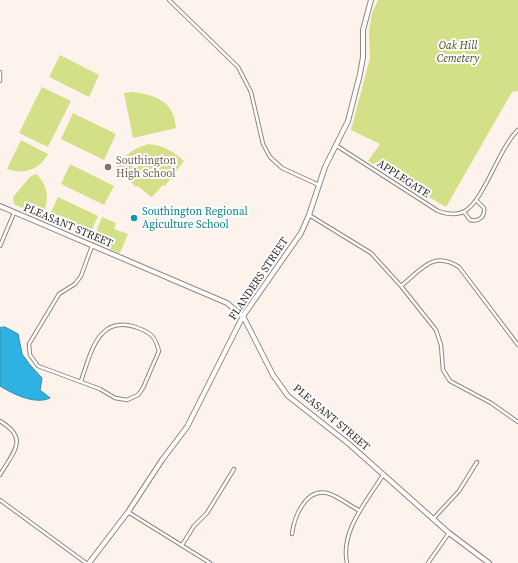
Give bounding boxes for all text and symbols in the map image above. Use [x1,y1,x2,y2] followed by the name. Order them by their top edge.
[437,39,479,65] park label: Oak Hill Cemetery
[116,154,176,180] place label: Southington High School
[374,157,432,201] street label: APPLEGATE
[103,162,113,172] marker: Southington High School
[21,201,115,251] street label: PLEASANT STREET
[142,205,248,231] place label: Southington Regional Agiculture School
[129,213,139,223] marker: Southington Regional Agiculture School
[226,235,292,323] street label: FLANDERS STREET
[290,382,372,454] street label: PLEASANT STREET

